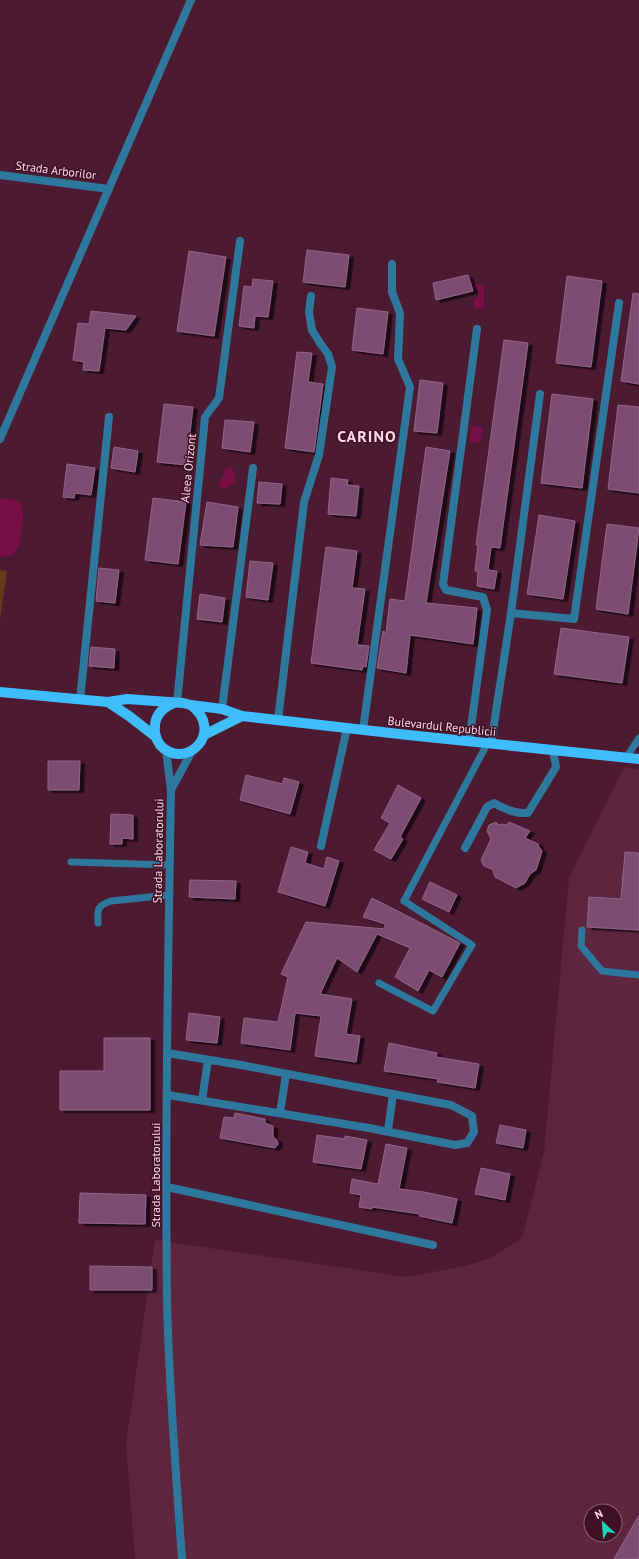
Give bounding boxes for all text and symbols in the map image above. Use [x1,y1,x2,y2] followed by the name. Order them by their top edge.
[15,158,97,182] street label: Strada Arborilor
[337,426,397,446] district label: CARINO
[177,433,199,503] street label: Aleea Orizont
[387,713,497,739] street label: Bulevardul Republicii
[150,798,166,904] street label: Strada Laboratorului
[148,1122,163,1228] street label: Strada Laboratorului
[583,1503,623,1543] north arrow
[592,1506,605,1522] text: N

